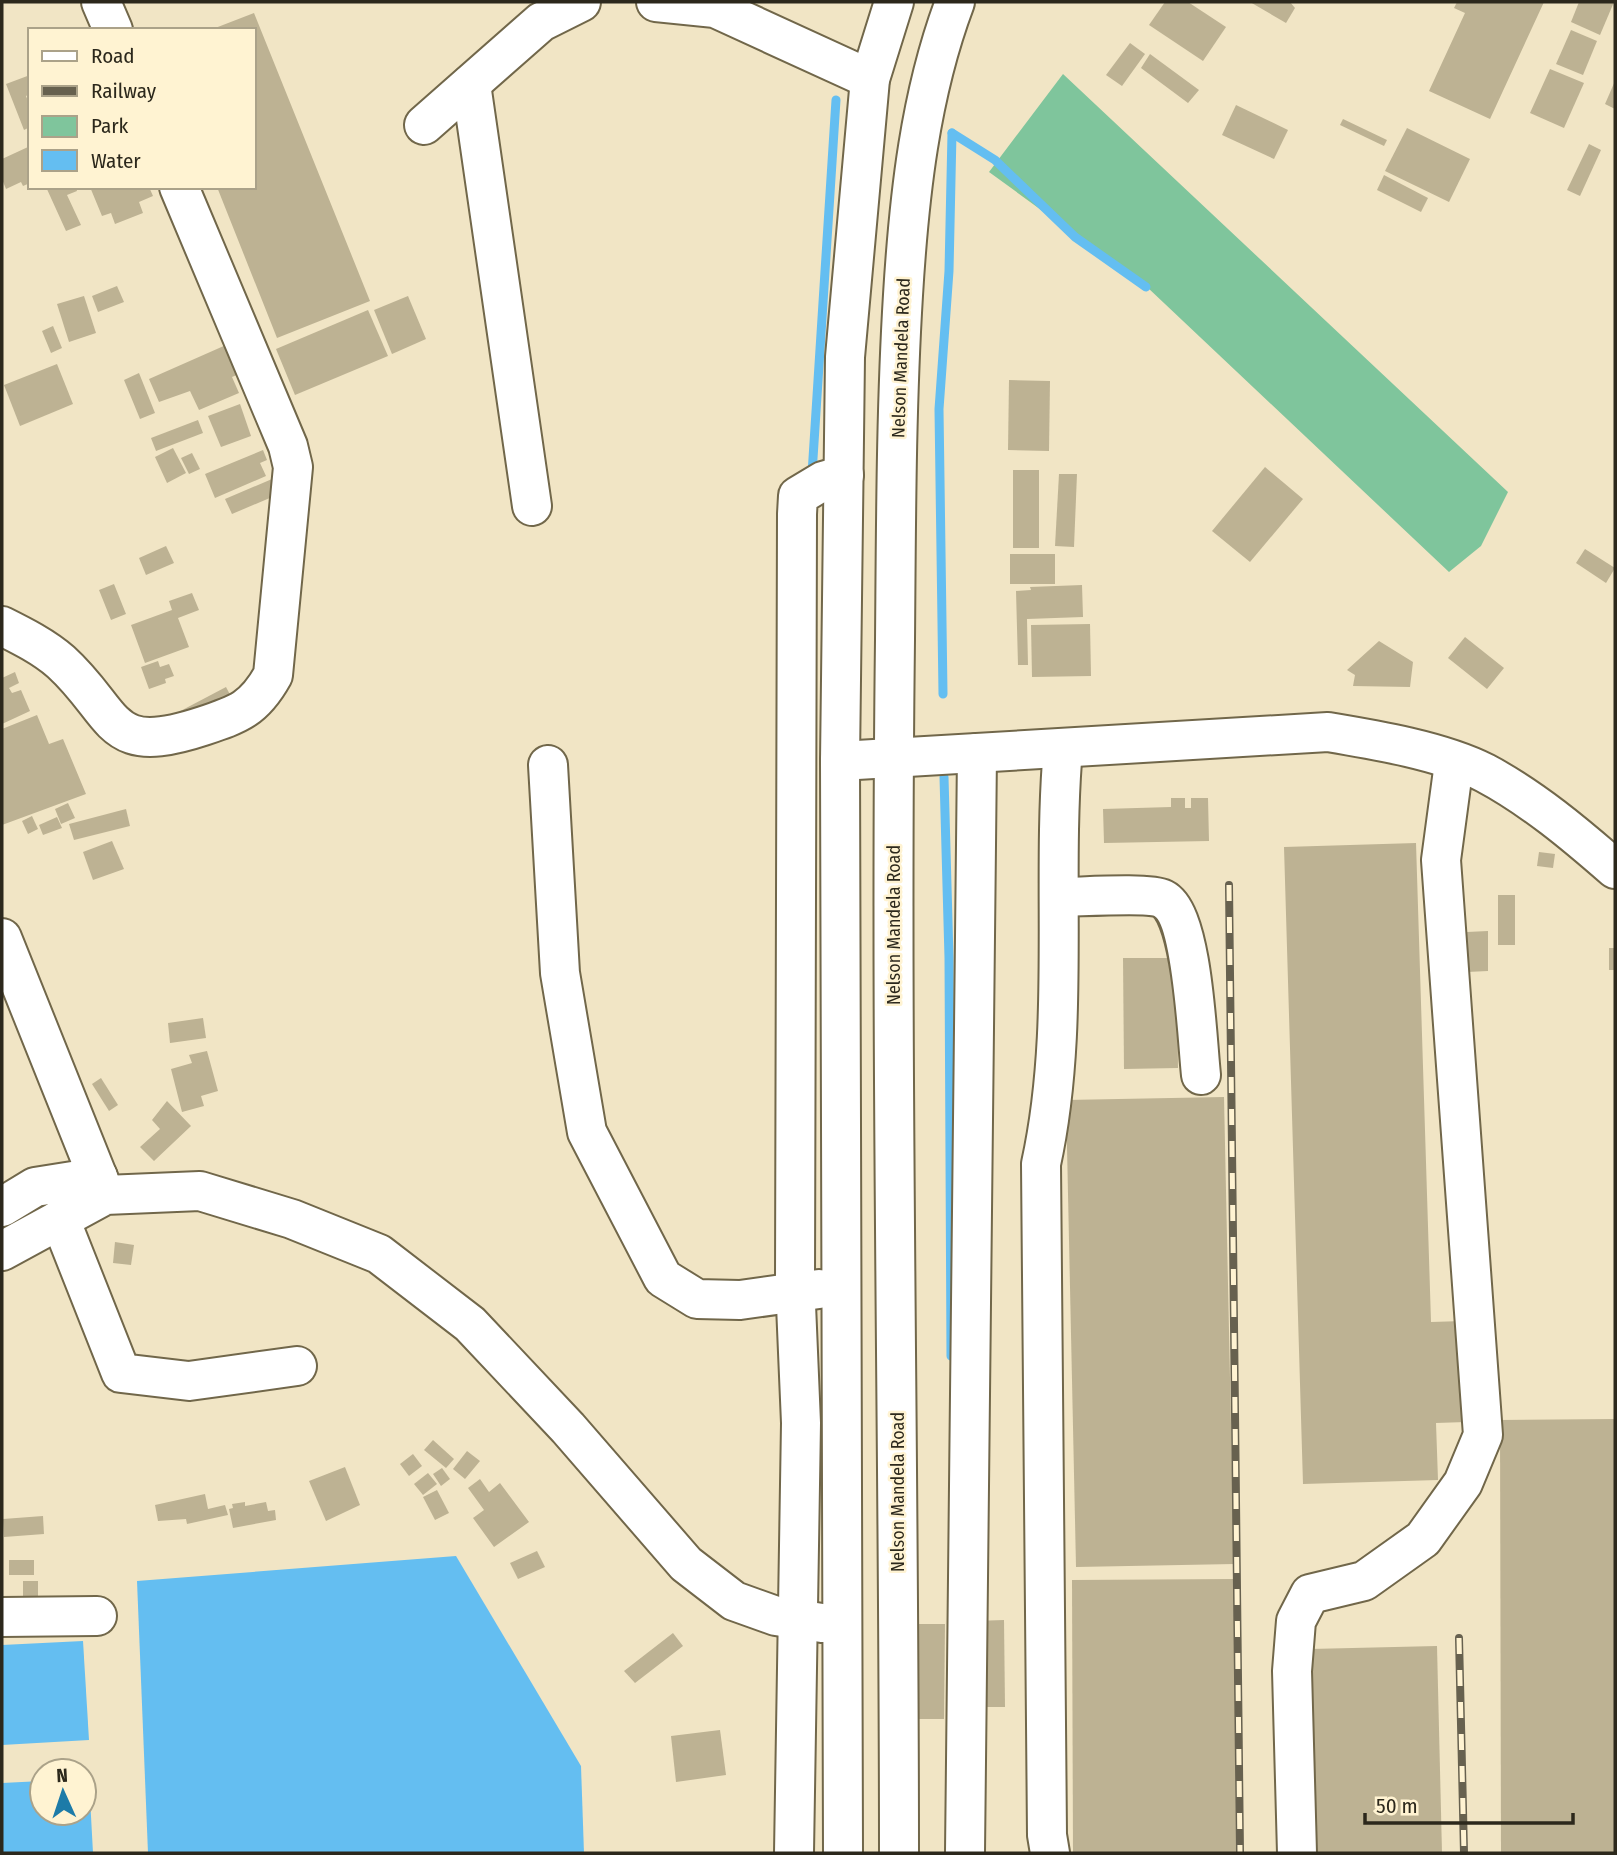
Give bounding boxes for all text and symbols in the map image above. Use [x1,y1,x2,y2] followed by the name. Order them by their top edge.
[28,28,256,189] legend
[91,43,135,69] text: Road
[91,78,157,104] text: Railway
[91,113,129,139] text: Park
[91,148,141,174] text: Water
[887,278,915,438] street label: Nelson Mandela Road
[883,845,905,1005] street label: Nelson Mandela Road
[887,1412,909,1572] street label: Nelson Mandela Road
[28,1757,98,1827] north arrow
[56,1764,68,1787] text: N
[1365,1782,1573,1826] scale bar
[1376,1793,1418,1819] text: 50 m

